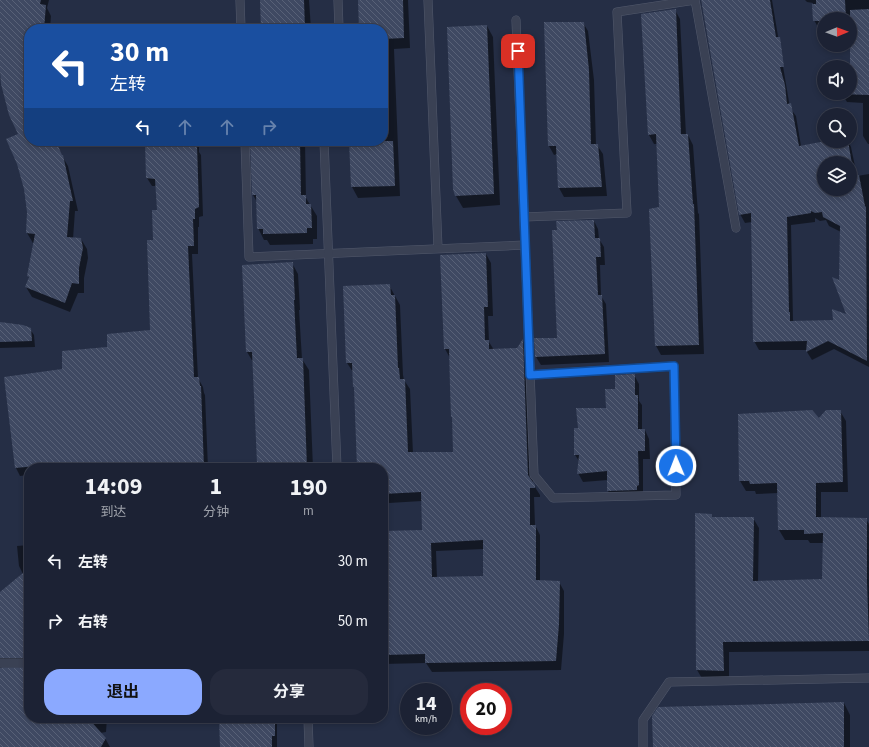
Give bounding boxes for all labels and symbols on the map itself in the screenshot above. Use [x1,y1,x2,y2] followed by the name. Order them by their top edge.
[817,12,857,52] north arrow
[501,34,535,68] pin
[655,445,697,487] position arrow
[460,683,512,735] speed limit sign: 20

